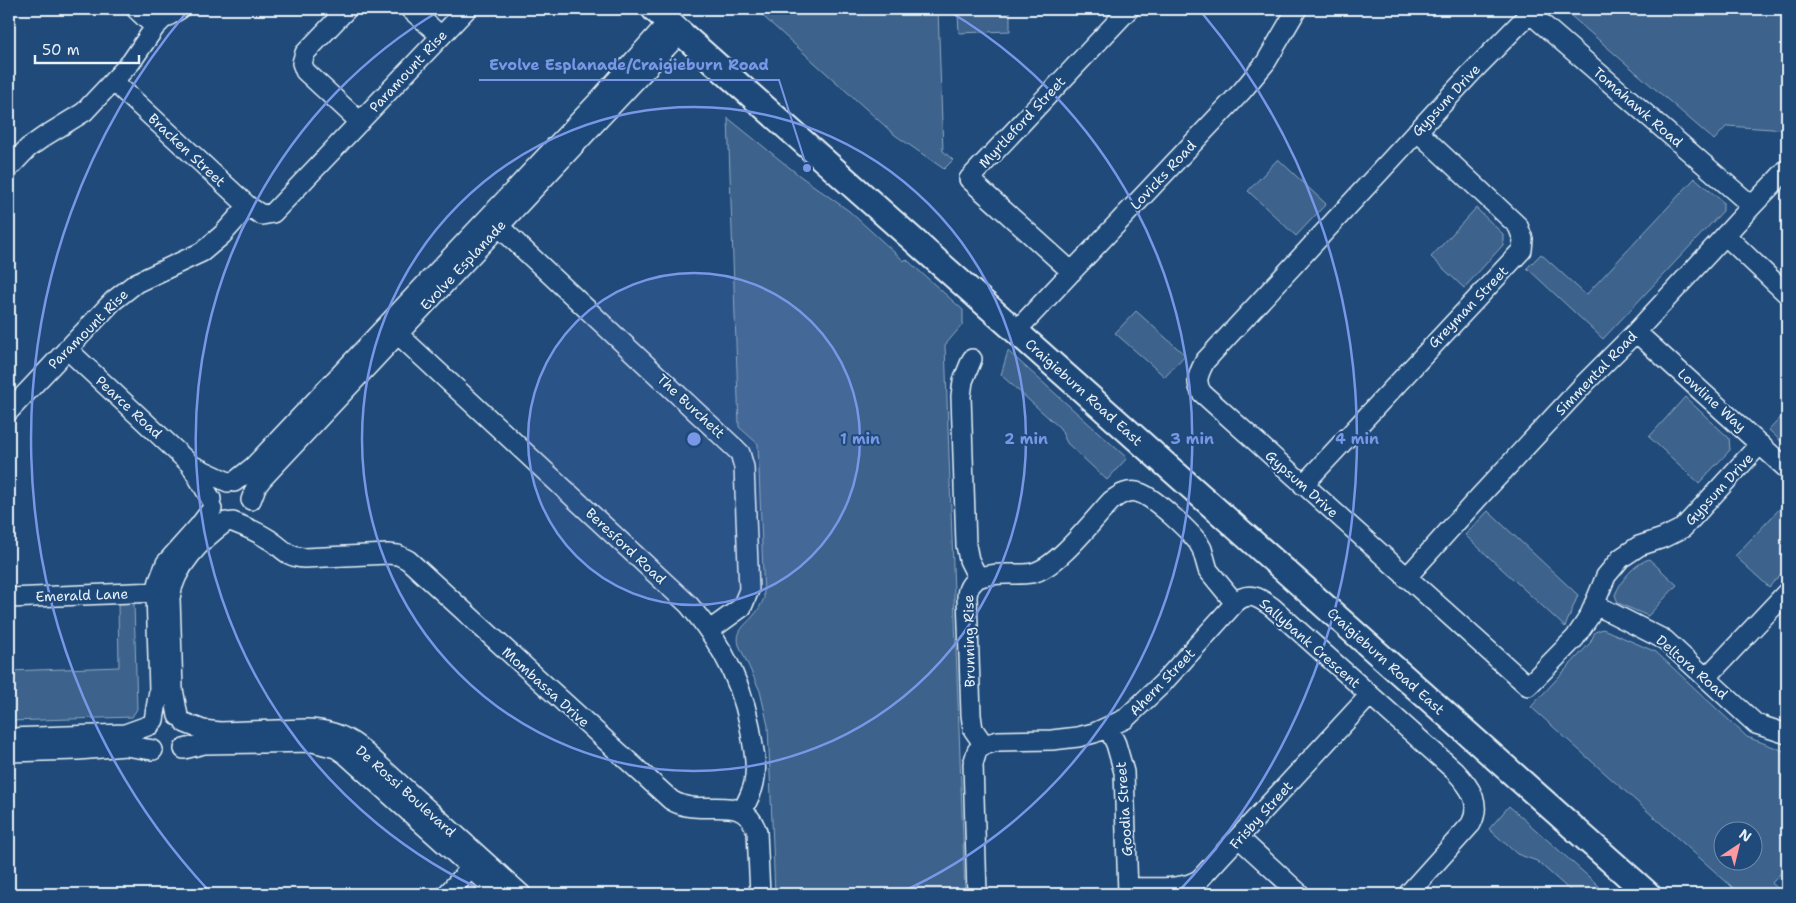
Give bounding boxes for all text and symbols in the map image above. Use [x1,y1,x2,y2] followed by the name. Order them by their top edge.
[365,26,451,116] street label: Paramount Rise
[35,32,139,64] scale bar
[42,40,80,60] text: 50 m
[479,50,779,80] callout: Evolve Esplanade/Craigieburn Road
[489,55,769,75] text: Evolve Esplanade/Craigieburn Road
[1408,60,1484,140] street label: Gypsum Drive
[1589,63,1687,151] street label: Tomahawk Road
[975,72,1069,172] street label: Myrtleford Street
[145,110,229,190] street label: Bracken Street
[1126,136,1200,213] street label: Lovicks Road
[416,216,510,314] street label: Evolve Esplanade
[1424,262,1512,352] street label: Greyman Street
[44,285,132,373] street label: Paramount Rise
[1551,327,1641,419] street label: Simmental Road
[1022,335,1146,449] street label: Craigieburn Road East
[1674,364,1750,436] street label: Lowline Way
[653,370,729,442] street label: The Burchett
[92,372,166,442] street label: Pearce Road
[840,429,880,449] text: 1 min
[1004,429,1048,449] text: 2 min
[1170,429,1214,449] text: 3 min
[1335,429,1379,449] text: 4 min
[685,430,703,448] centre of rings
[1262,446,1342,522] street label: Gypsum Drive
[1681,449,1757,529] street label: Gypsum Drive
[582,504,670,588] street label: Beresford Road
[35,584,129,606] street label: Emerald Lane
[959,594,979,688] street label: Brunning Rise
[1256,594,1364,692] street label: Sallybank Crescent
[1324,604,1448,718] street label: Craigieburn Road East
[1652,631,1732,703] street label: Deltora Road
[498,643,594,731] street label: Mombassa Drive
[1125,644,1199,720] street label: Ahern Street
[352,741,460,841] street label: De Rossi Boulevard
[1112,761,1136,857] street label: Goodia Street
[1226,777,1296,853] street label: Frisby Street
[1714,820,1764,870] north arrow
[1736,825,1755,846] text: N

